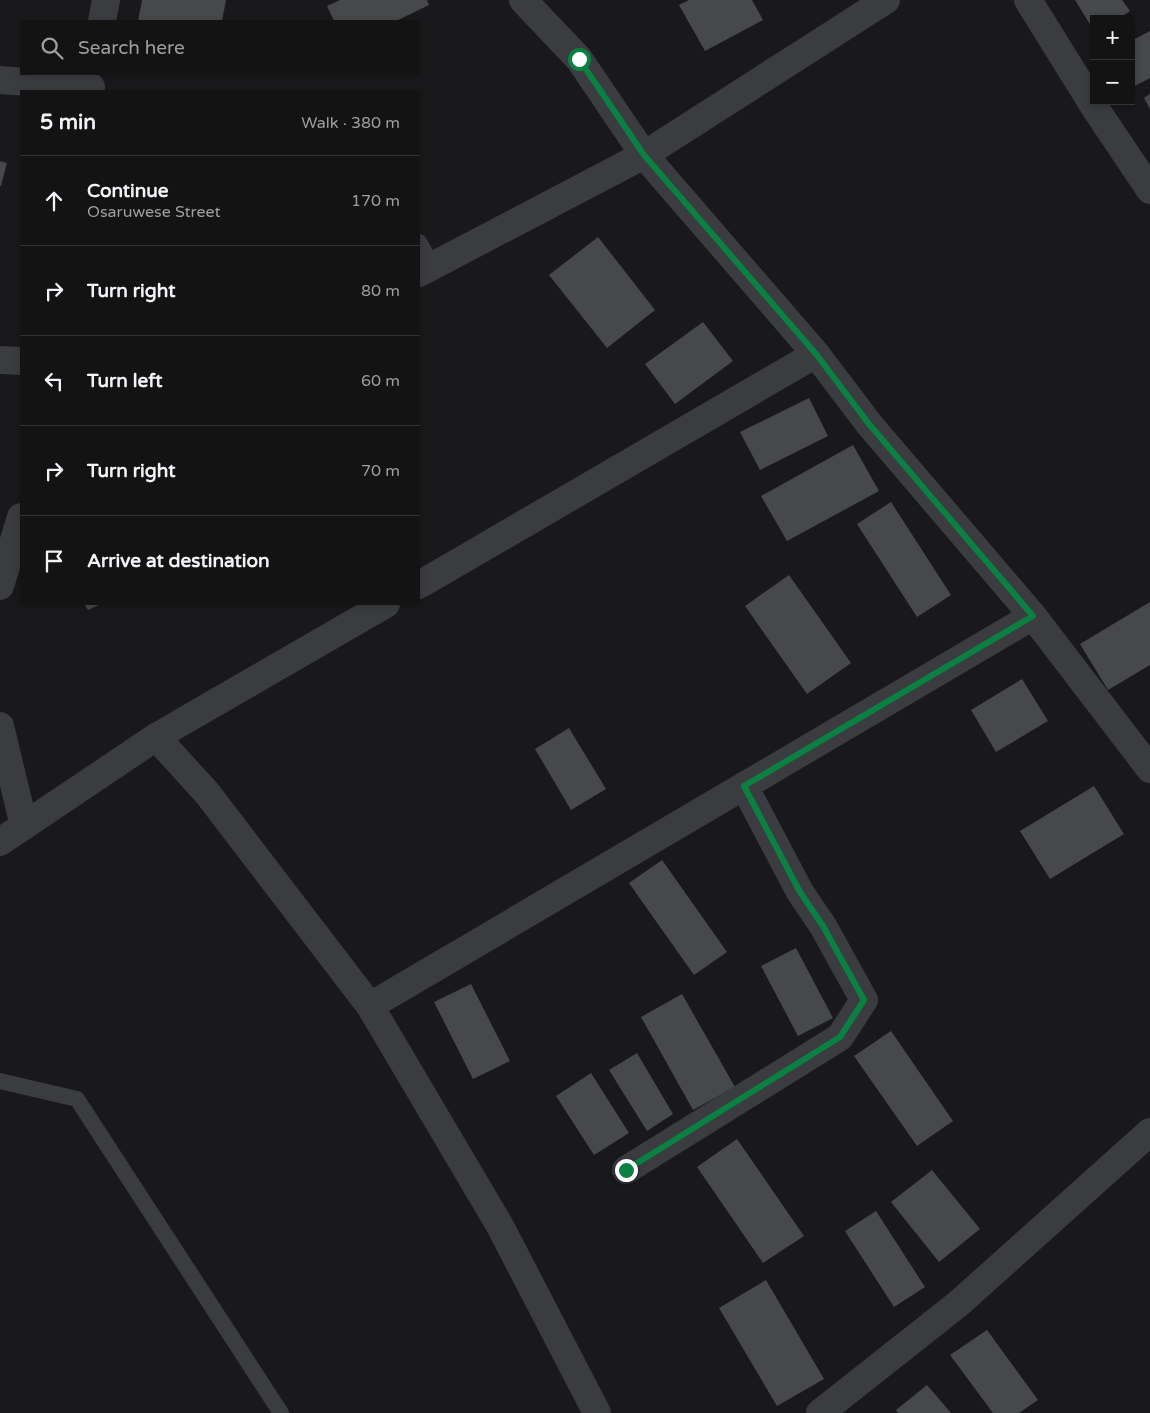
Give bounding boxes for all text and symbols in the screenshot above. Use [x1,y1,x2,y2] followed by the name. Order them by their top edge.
[1090,15,1135,105] map controls
[1090,15,1135,60] button: +
[20,20,420,75] search box
[38,34,66,62] icon: search
[78,37,185,59] text: Search here
[568,48,591,71] route start
[1090,60,1135,105] button: −
[40,110,96,135] text: 5 min
[301,113,400,133] text: Walk · 380 m
[87,180,169,202] text: Continue
[40,187,68,215] icon: ahead
[351,191,400,211] text: 170 m
[87,202,221,222] text: Osaruwese Street
[40,277,68,305] icon: right
[87,280,175,302] text: Turn right
[361,281,400,301] text: 80 m
[40,367,68,395] icon: left
[87,370,163,392] text: Turn left
[361,371,400,391] text: 60 m
[40,457,68,485] icon: right
[87,460,175,482] text: Turn right
[361,461,400,481] text: 70 m
[40,547,68,575] icon: arrive
[87,550,270,572] text: Arrive at destination
[615,1159,638,1182] route end

